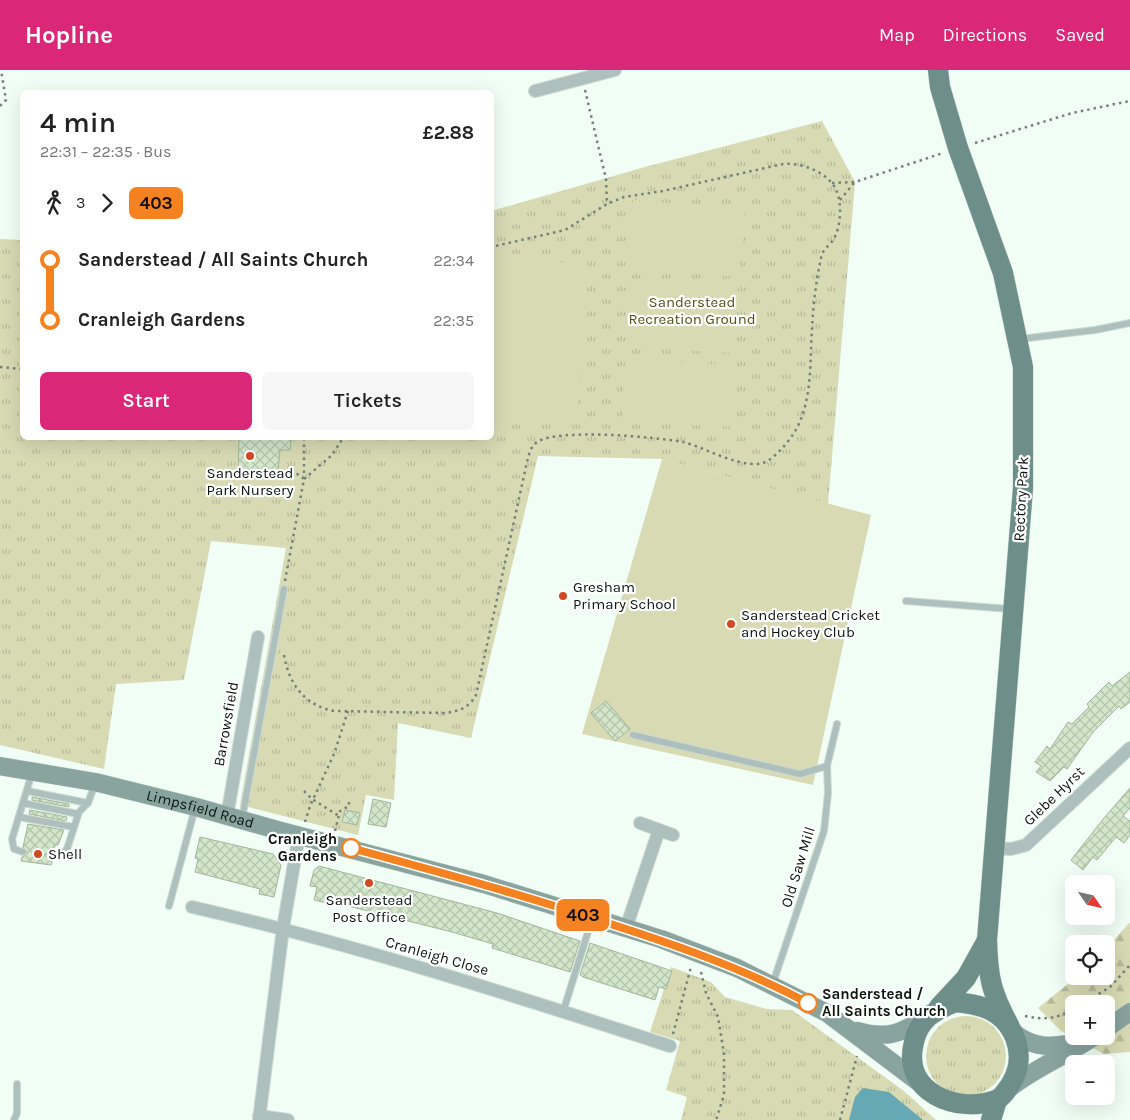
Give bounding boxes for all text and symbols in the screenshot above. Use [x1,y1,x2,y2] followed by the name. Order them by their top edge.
[25,21,113,49] text: Hopline
[879,24,915,46] text: Map
[943,24,1027,46] text: Directions
[1055,24,1105,46] text: Saved
[40,106,116,139] text: 4 min
[422,122,474,144] text: £2.88
[40,142,171,161] text: 22:31 – 22:35 · Bus
[40,189,68,217] icon: walk
[93,189,121,217] icon: forward
[139,192,173,214] text: 403
[76,193,85,212] text: 3
[78,249,368,271] text: Sanderstead / All Saints Church
[433,251,474,270] text: 22:34
[628,293,756,328] park label: Sanderstead Recreation Ground
[78,309,245,331] text: Cranleigh Gardens
[433,311,474,330] text: 22:35
[40,372,252,430] button: Start
[262,372,474,430] button: Tickets
[244,450,256,462] marker: Sanderstead Park Nursery
[1010,456,1032,542] street label: Rectory Park
[207,464,293,499] place label: Sanderstead Park Nursery
[573,578,676,613] place label: Gresham Primary School
[557,590,569,602] marker: Gresham Primary School
[741,606,880,641] place label: Sanderstead Cricket and Hockey Club
[725,618,737,630] marker: Sanderstead Cricket and Hockey Club
[210,680,242,768] street label: Barrowsfield
[1020,762,1088,829] street label: Glebe Hyrst
[145,786,256,832] street label: Limpsfield Road
[777,824,819,910] street label: Old Saw Mill
[268,830,337,865] place label: Cranleigh Gardens
[341,838,361,858] marker: Cranleigh Gardens
[48,845,82,863] place label: Shell
[32,848,44,860] marker: Shell
[1065,875,1115,925] north arrow
[1065,875,1115,1105] map controls
[363,877,375,889] marker: Sanderstead Post Office
[326,891,412,926] place label: Sanderstead Post Office
[554,899,612,931] line badge: 403
[566,904,600,926] text: 403
[383,933,491,979] street label: Cranleigh Close
[1065,935,1115,985] button: locate
[822,985,946,1020] place label: Sanderstead / All Saints Church
[798,993,818,1013] marker: Sanderstead / All Saints Church
[1065,995,1115,1045] button: +
[1065,1055,1115,1105] button: −

